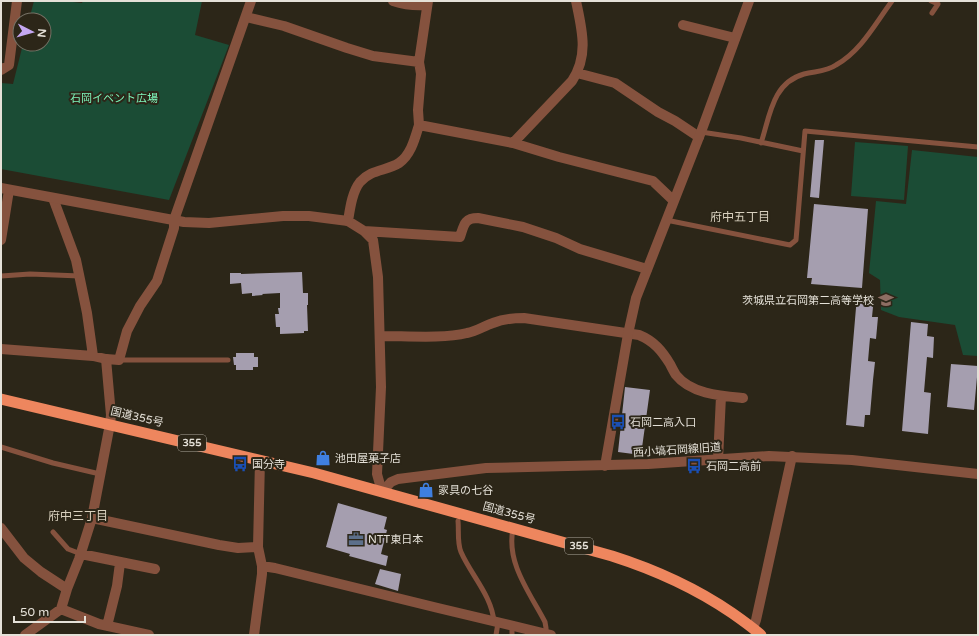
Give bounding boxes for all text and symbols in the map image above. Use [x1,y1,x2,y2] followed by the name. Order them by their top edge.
[12,12,52,52] north arrow
[35,28,48,38] text: N
[70,92,158,105] park label: 石岡イベント広場
[710,210,770,224] district label: 府中五丁目
[877,291,895,309] school or university icon: 茨城県立石岡第二高等学校
[742,294,874,307] place label: 茨城県立石岡第二高等学校
[109,405,165,429] street label: 国道355号
[609,413,627,431] bus stop icon: 石岡二高入口
[630,416,696,429] place label: 石岡二高入口
[178,435,206,451] road number: 355
[633,440,721,460] street label: 西小塙石岡線旧道
[314,449,332,467] shop icon: 池田屋菓子店
[335,452,401,465] place label: 池田屋菓子店
[231,455,249,473] bus stop icon: 国分寺
[685,457,703,475] bus stop icon: 石岡二高前
[252,458,285,471] place label: 国分寺
[706,460,761,473] place label: 石岡二高前
[417,481,435,499] shop icon: 家具の七谷
[438,484,493,497] place label: 家具の七谷
[481,500,537,526] street label: 国道355号
[48,509,108,523] district label: 府中三丁目
[347,530,365,548] office icon: NTT東日本
[368,533,423,546] place label: NTT東日本
[565,538,593,554] road number: 355
[14,598,85,624] scale bar
[20,605,49,619] text: 50 m

